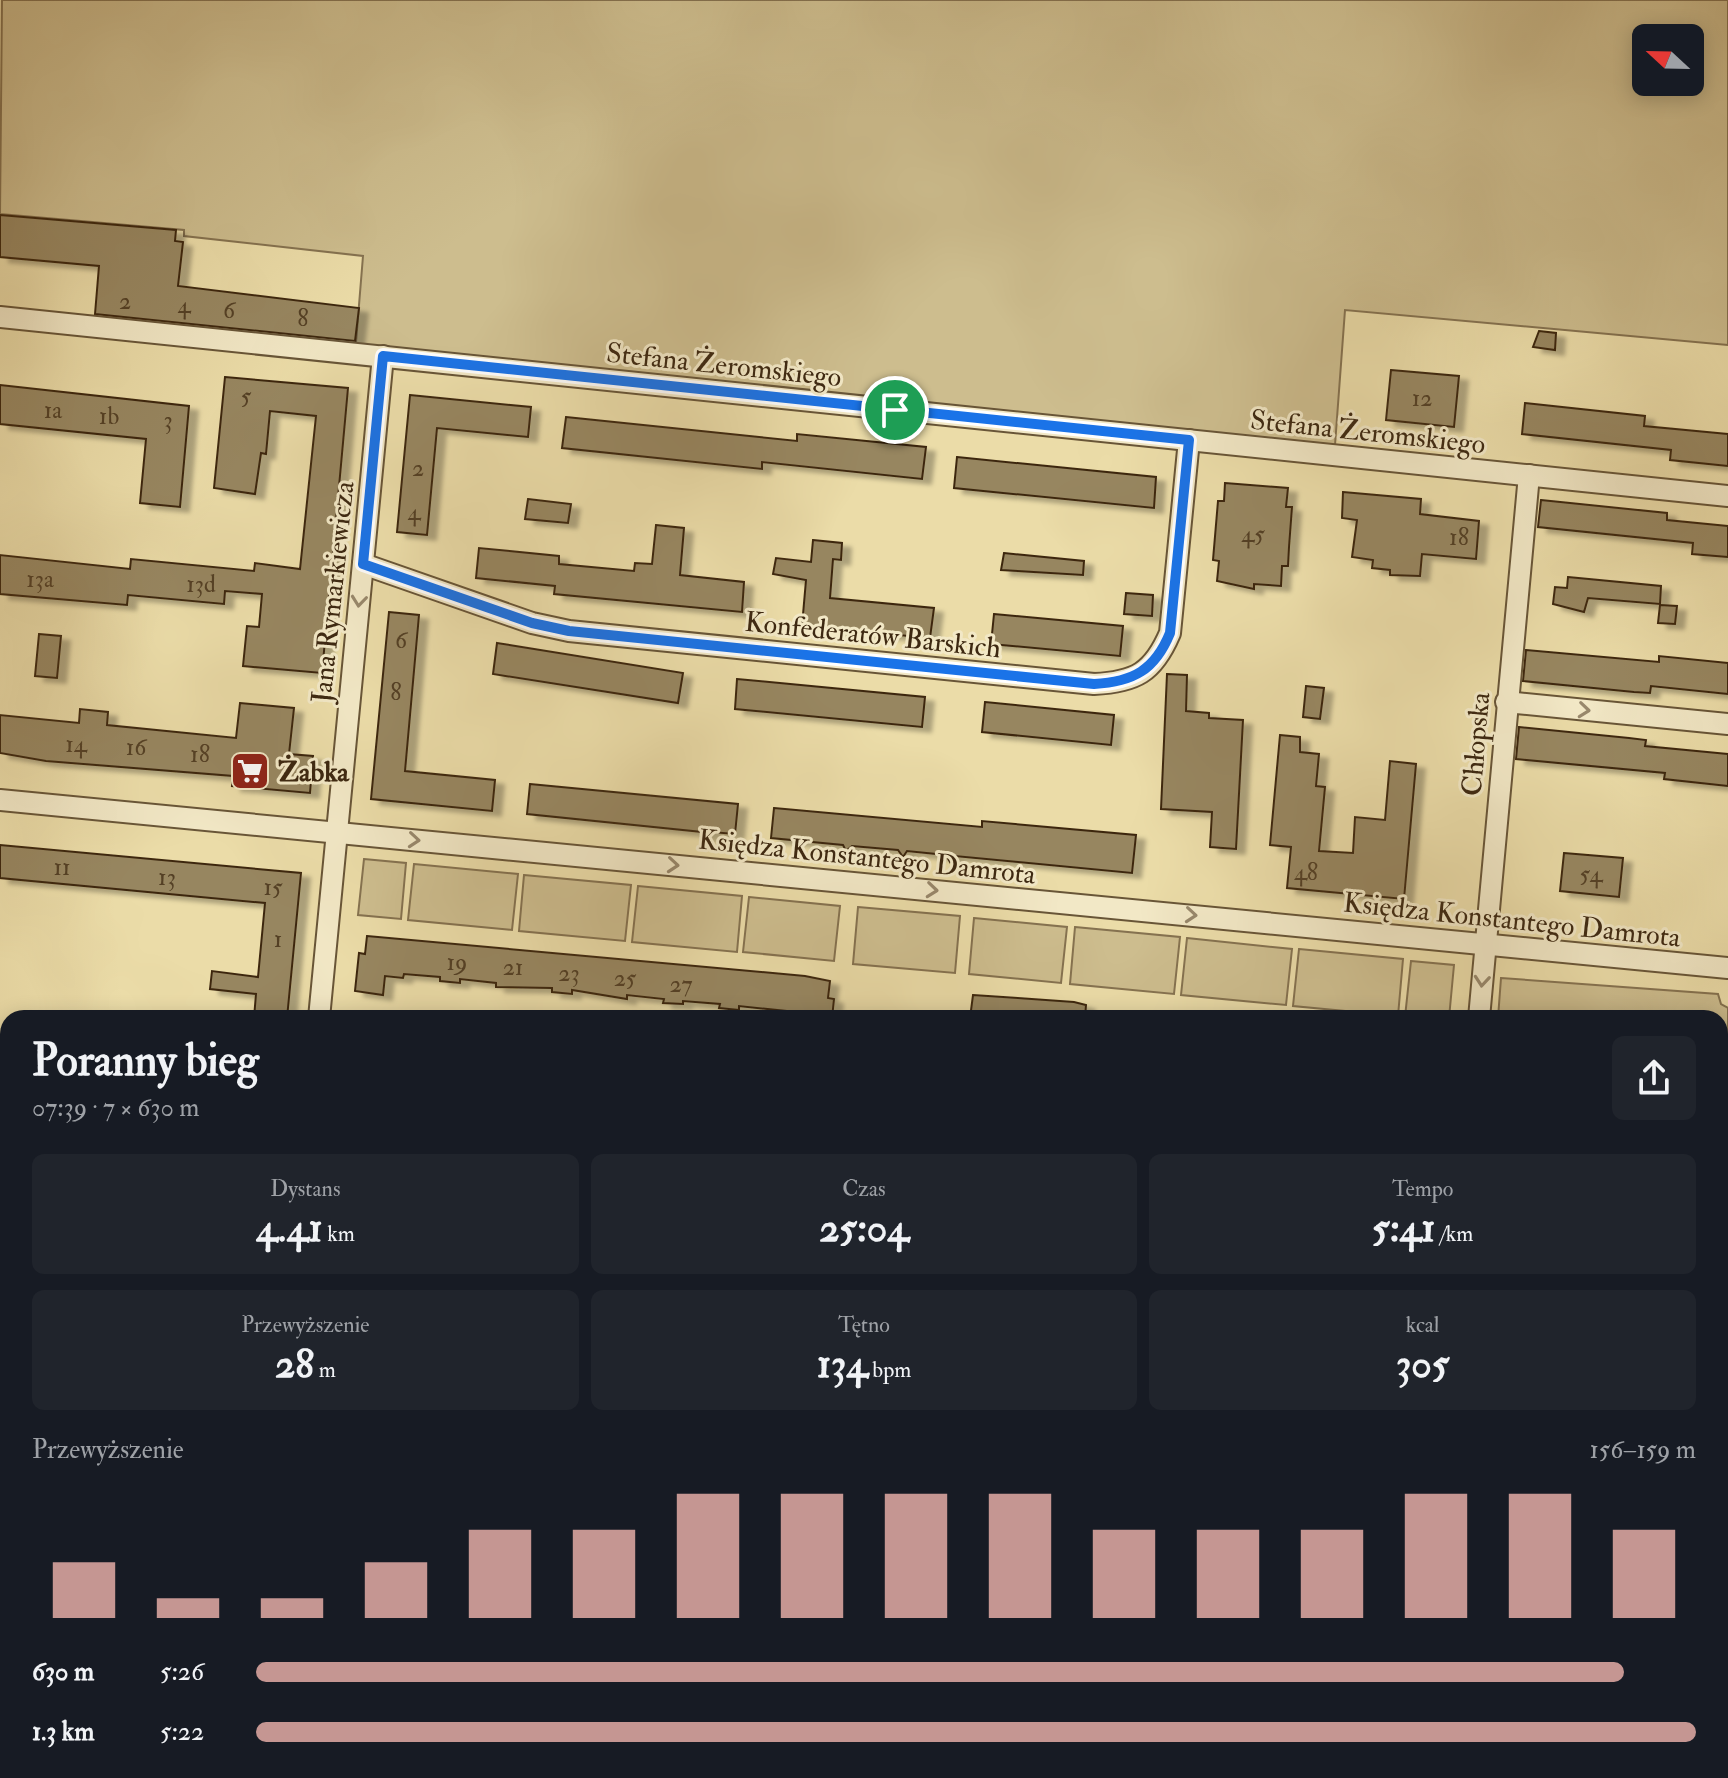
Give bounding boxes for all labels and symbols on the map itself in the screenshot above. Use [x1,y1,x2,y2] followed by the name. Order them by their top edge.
[1632,24,1704,96] north arrow
[119,286,131,317] house number: 2
[178,290,192,321] house number: 4
[223,295,237,326] house number: 6
[297,303,309,334] house number: 8
[604,336,843,395] street label: Stefana Żeromskiego
[861,376,929,444] pin
[241,381,252,412] house number: 5
[1412,383,1432,414] house number: 12
[44,395,63,426] house number: 1a
[99,401,119,432] house number: 1b
[1248,403,1487,462] street label: Stefana Żeromskiego
[163,405,173,436] house number: 3
[412,453,424,484] house number: 2
[304,479,363,706] street label: Jana Rymarkiewicza
[408,497,422,528] house number: 4
[1241,519,1265,550] house number: 45
[1449,522,1469,553] house number: 18
[26,564,55,595] house number: 13a
[186,569,216,600] house number: 13d
[351,595,368,608] one-way arrow
[743,605,1003,666] street label: Konfederatów Barskich
[395,625,409,656] house number: 6
[390,677,402,708] house number: 8
[1455,690,1499,798] street label: Chłopska
[1578,701,1591,718] one-way arrow
[65,729,88,760] house number: 14
[126,732,148,763] house number: 16
[190,739,210,770] house number: 18
[229,750,271,792] supermarket icon: Żabka
[278,754,350,790] place label: Żabka
[697,822,1038,893] street label: Księdza Konstantego Damrota
[408,832,421,849] one-way arrow
[53,852,71,883] house number: 11
[667,857,680,874] one-way arrow
[1294,857,1318,888] house number: 48
[1580,859,1604,890] house number: 54
[158,862,176,893] house number: 13
[263,872,283,903] house number: 15
[926,882,939,899] one-way arrow
[1342,885,1683,956] street label: Księdza Konstantego Damrota
[1185,907,1198,924] one-way arrow
[274,924,282,955] house number: 1
[447,947,467,978] house number: 19
[503,952,523,983] house number: 21
[558,958,580,989] house number: 23
[614,963,637,994] house number: 25
[669,969,693,1000] house number: 27
[1474,975,1491,988] one-way arrow

